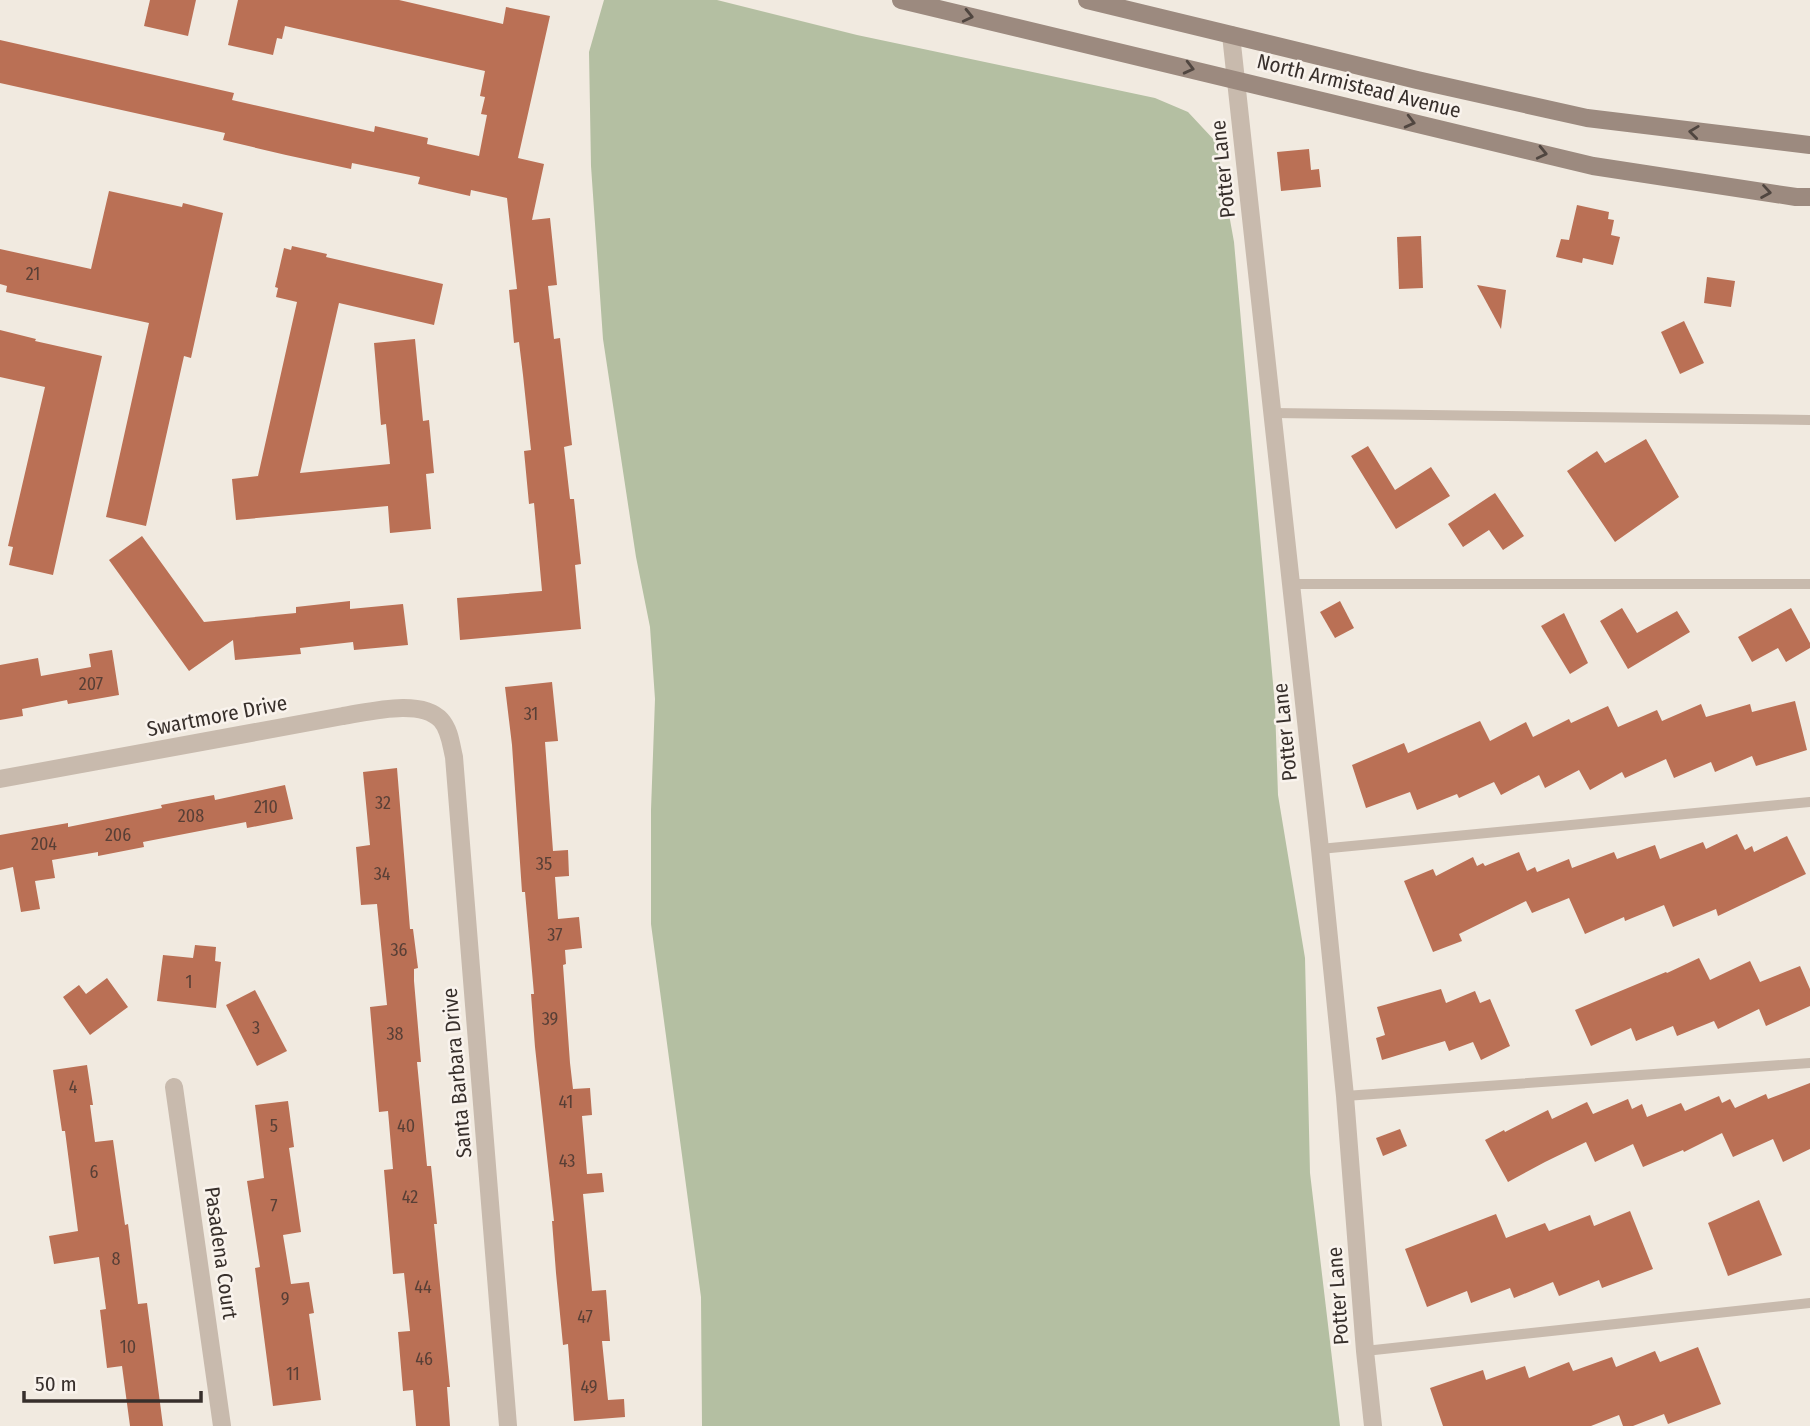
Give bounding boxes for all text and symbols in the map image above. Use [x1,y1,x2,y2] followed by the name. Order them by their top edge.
[962,8,974,22] one-way arrow
[1254,48,1464,124] street label: North Armistead Avenue
[1183,60,1195,74] one-way arrow
[1404,114,1416,129] one-way arrow
[1205,119,1241,219] street label: Potter Lane
[1688,124,1699,139] one-way arrow
[1536,145,1548,160] one-way arrow
[1760,184,1772,199] one-way arrow
[26,263,40,285] house number: 21
[79,673,103,695] house number: 207
[1267,682,1303,782] street label: Potter Lane
[145,690,289,742] street label: Swartmore Drive
[524,703,538,725] house number: 31
[375,792,391,814] house number: 32
[254,796,278,818] house number: 210
[178,805,204,827] house number: 208
[105,824,131,846] house number: 206
[31,833,57,855] house number: 204
[536,853,552,875] house number: 35
[374,863,391,885] house number: 34
[547,924,563,946] house number: 37
[390,939,408,961] house number: 36
[185,971,193,993] house number: 1
[437,987,477,1159] street label: Santa Barbara Drive
[542,1008,558,1030] house number: 39
[252,1017,260,1039] house number: 3
[386,1023,404,1045] house number: 38
[69,1076,78,1098] house number: 4
[559,1091,573,1113] house number: 41
[270,1115,278,1137] house number: 5
[397,1115,415,1137] house number: 40
[559,1150,575,1172] house number: 43
[90,1161,99,1183] house number: 6
[199,1185,243,1321] street label: Pasadena Court
[402,1186,418,1208] house number: 42
[270,1195,278,1217] house number: 7
[1322,1246,1354,1346] street label: Potter Lane
[112,1248,121,1270] house number: 8
[414,1276,432,1298] house number: 44
[281,1288,289,1310] house number: 9
[577,1306,593,1328] house number: 47
[120,1336,136,1358] house number: 10
[415,1348,433,1370] house number: 46
[24,1360,201,1404] scale bar
[286,1363,300,1385] house number: 11
[35,1371,77,1397] text: 50 m
[580,1376,598,1398] house number: 49

